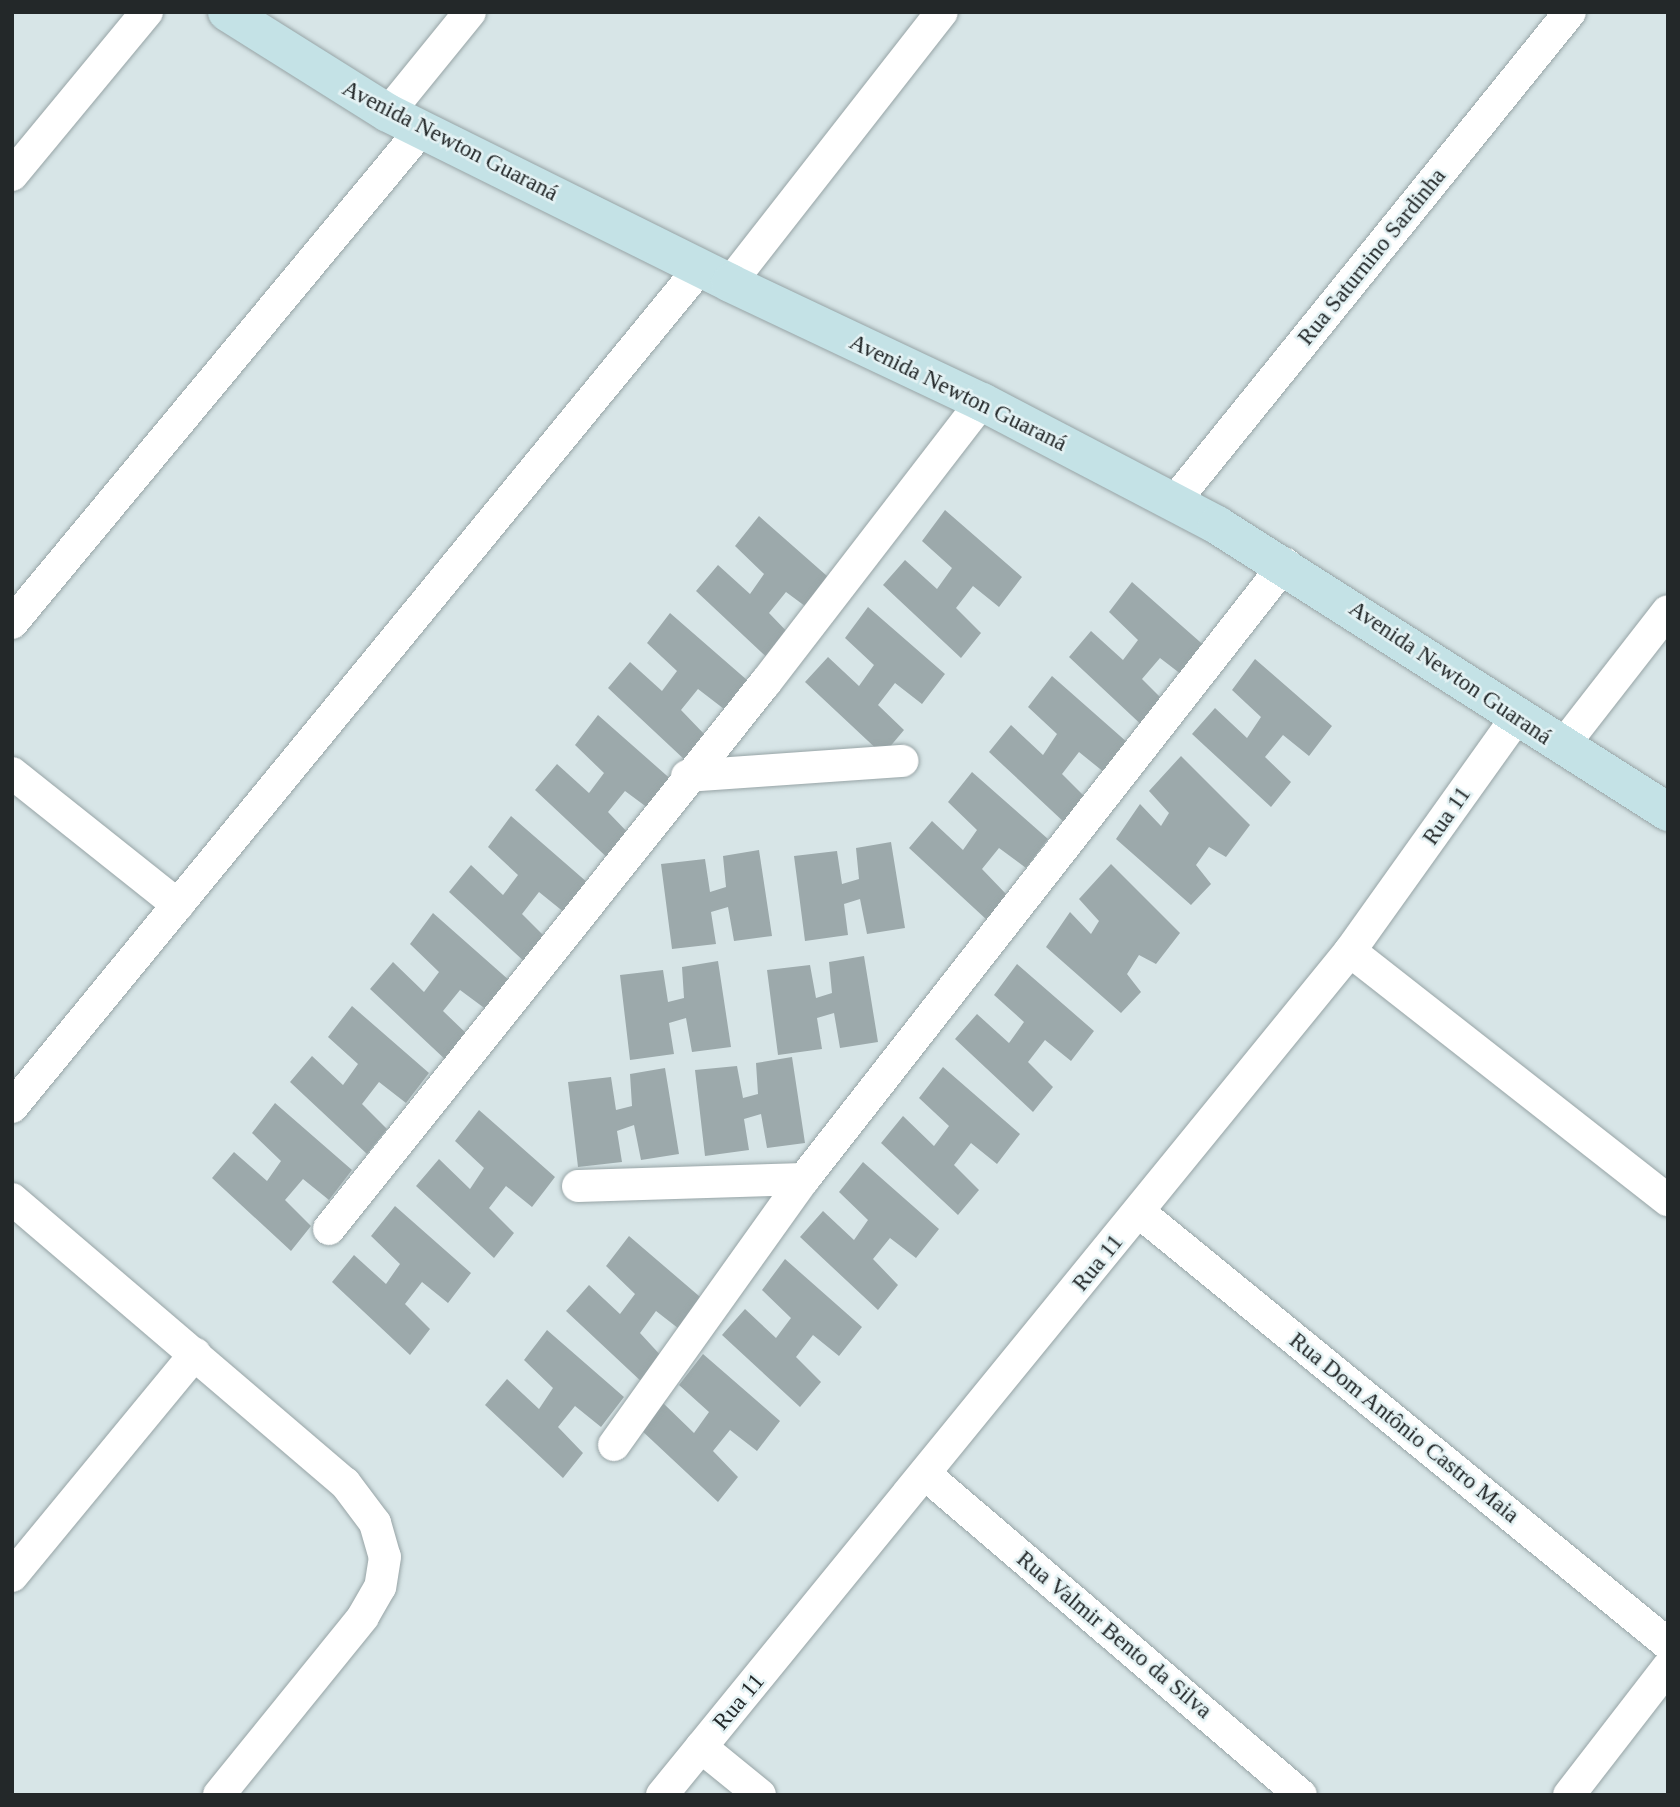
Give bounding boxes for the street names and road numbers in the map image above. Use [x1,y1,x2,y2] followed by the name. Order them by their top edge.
[338,75,562,207] street label: Avenida Newton Guaraná
[1292,163,1452,351] street label: Rua Saturnino Sardinha
[845,328,1071,458] street label: Avenida Newton Guaraná
[1343,595,1557,751] street label: Avenida Newton Guaraná
[1417,781,1477,851] street label: Rua 11
[1067,1229,1129,1297] street label: Rua 11
[1283,1326,1525,1530] street label: Rua Dom Antônio Castro Maia
[1011,1545,1217,1725] street label: Rua Valmir Bento da Silva
[708,1668,770,1736] street label: Rua 11

